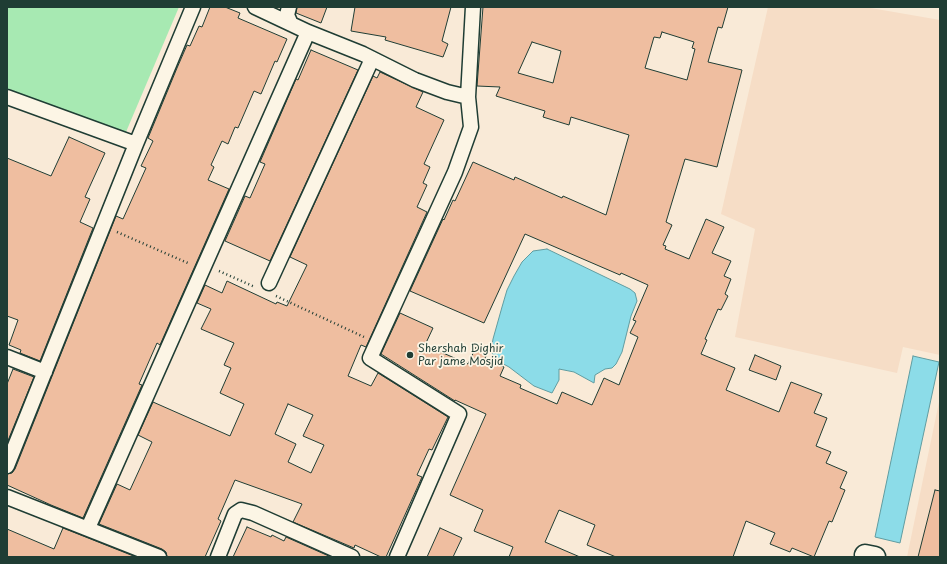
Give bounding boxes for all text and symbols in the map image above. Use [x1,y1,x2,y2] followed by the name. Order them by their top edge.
[418,342,503,368] place label: Shershah Dighir Par jame Mosjid
[405,350,415,360] marker: Shershah Dighir Par jame Mosjid

